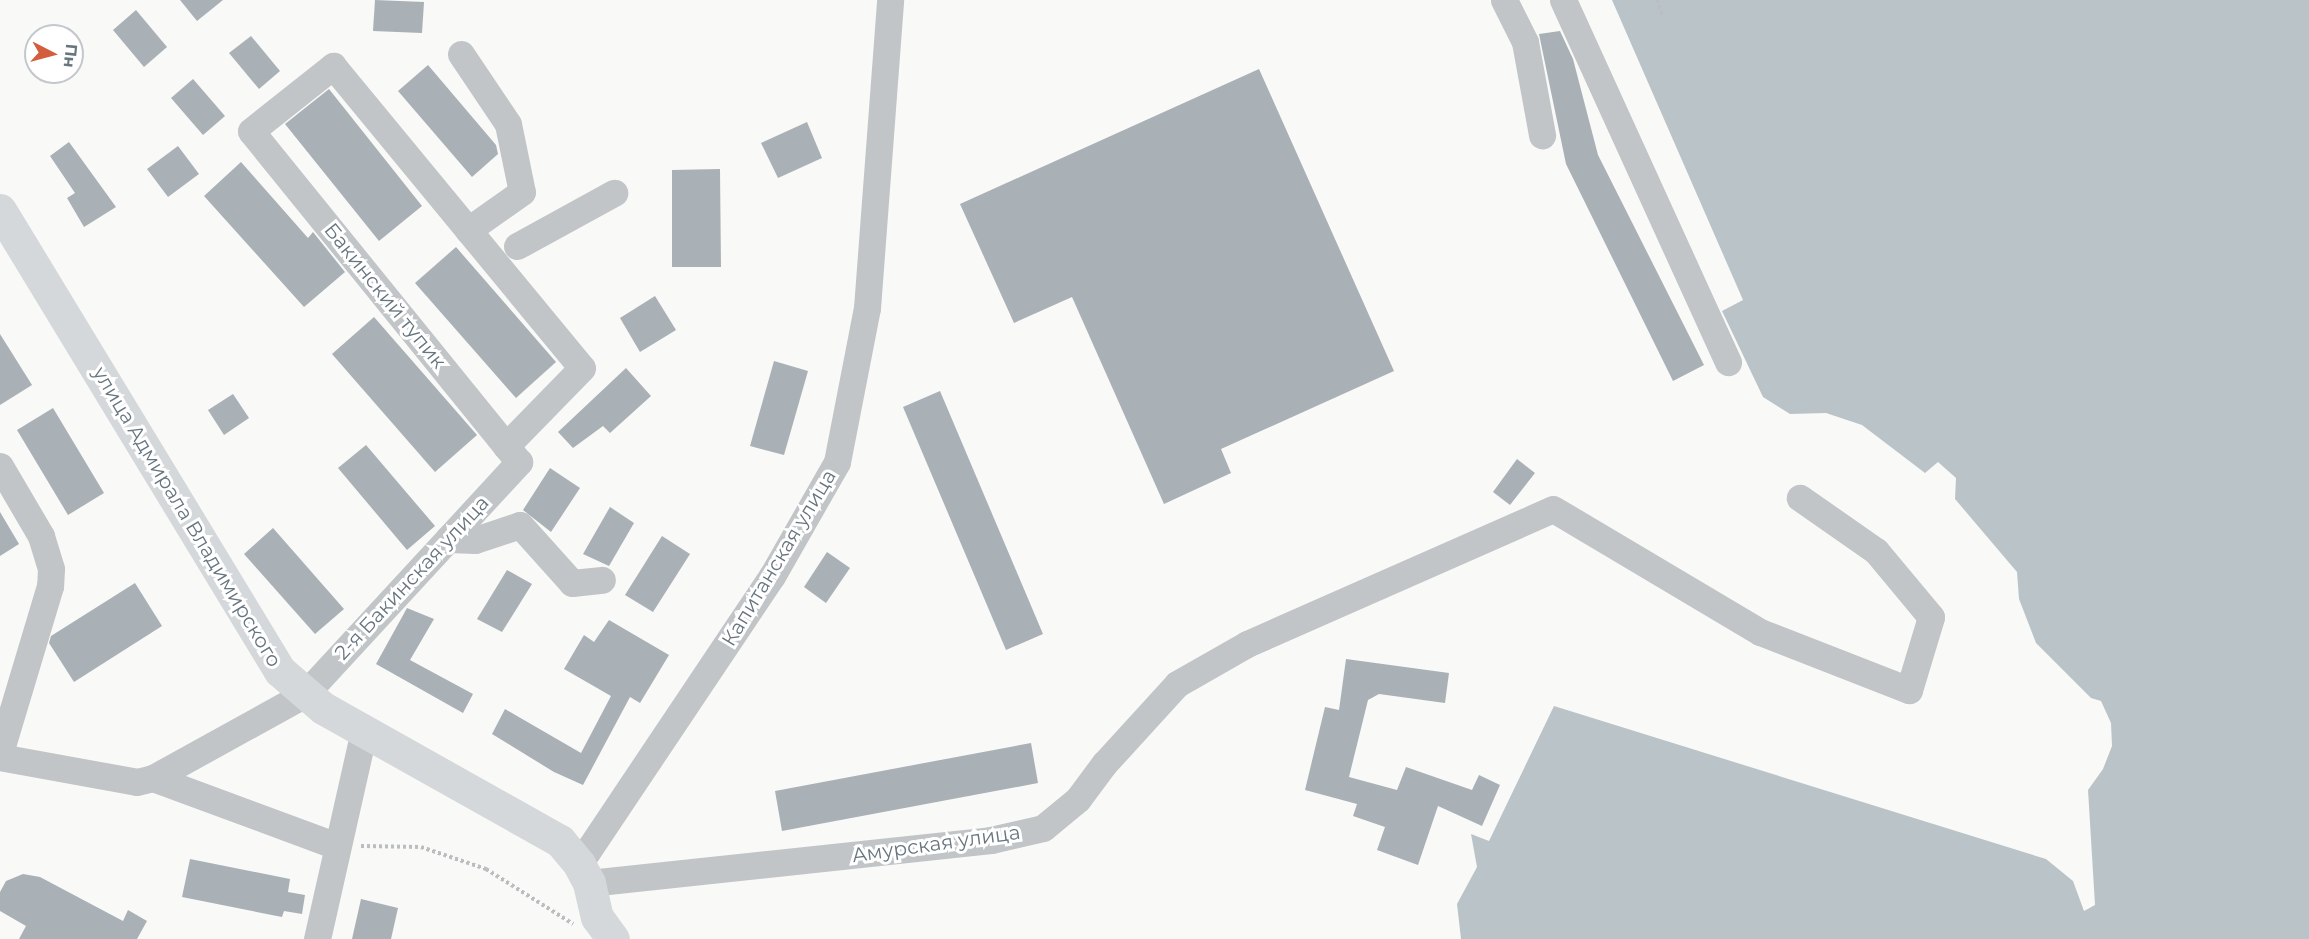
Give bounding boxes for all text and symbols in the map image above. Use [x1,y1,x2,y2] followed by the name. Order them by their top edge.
[24,24,84,84] north arrow
[60,43,81,69] text: Пн
[319,218,451,374] street label: Бакинский тупик
[88,362,286,672] street label: улица Адмирала Владимирского
[717,466,841,650] street label: Капитанская улица
[330,491,494,665] street label: 2-я Бакинская улица
[850,820,1022,868] street label: Амурская улица

